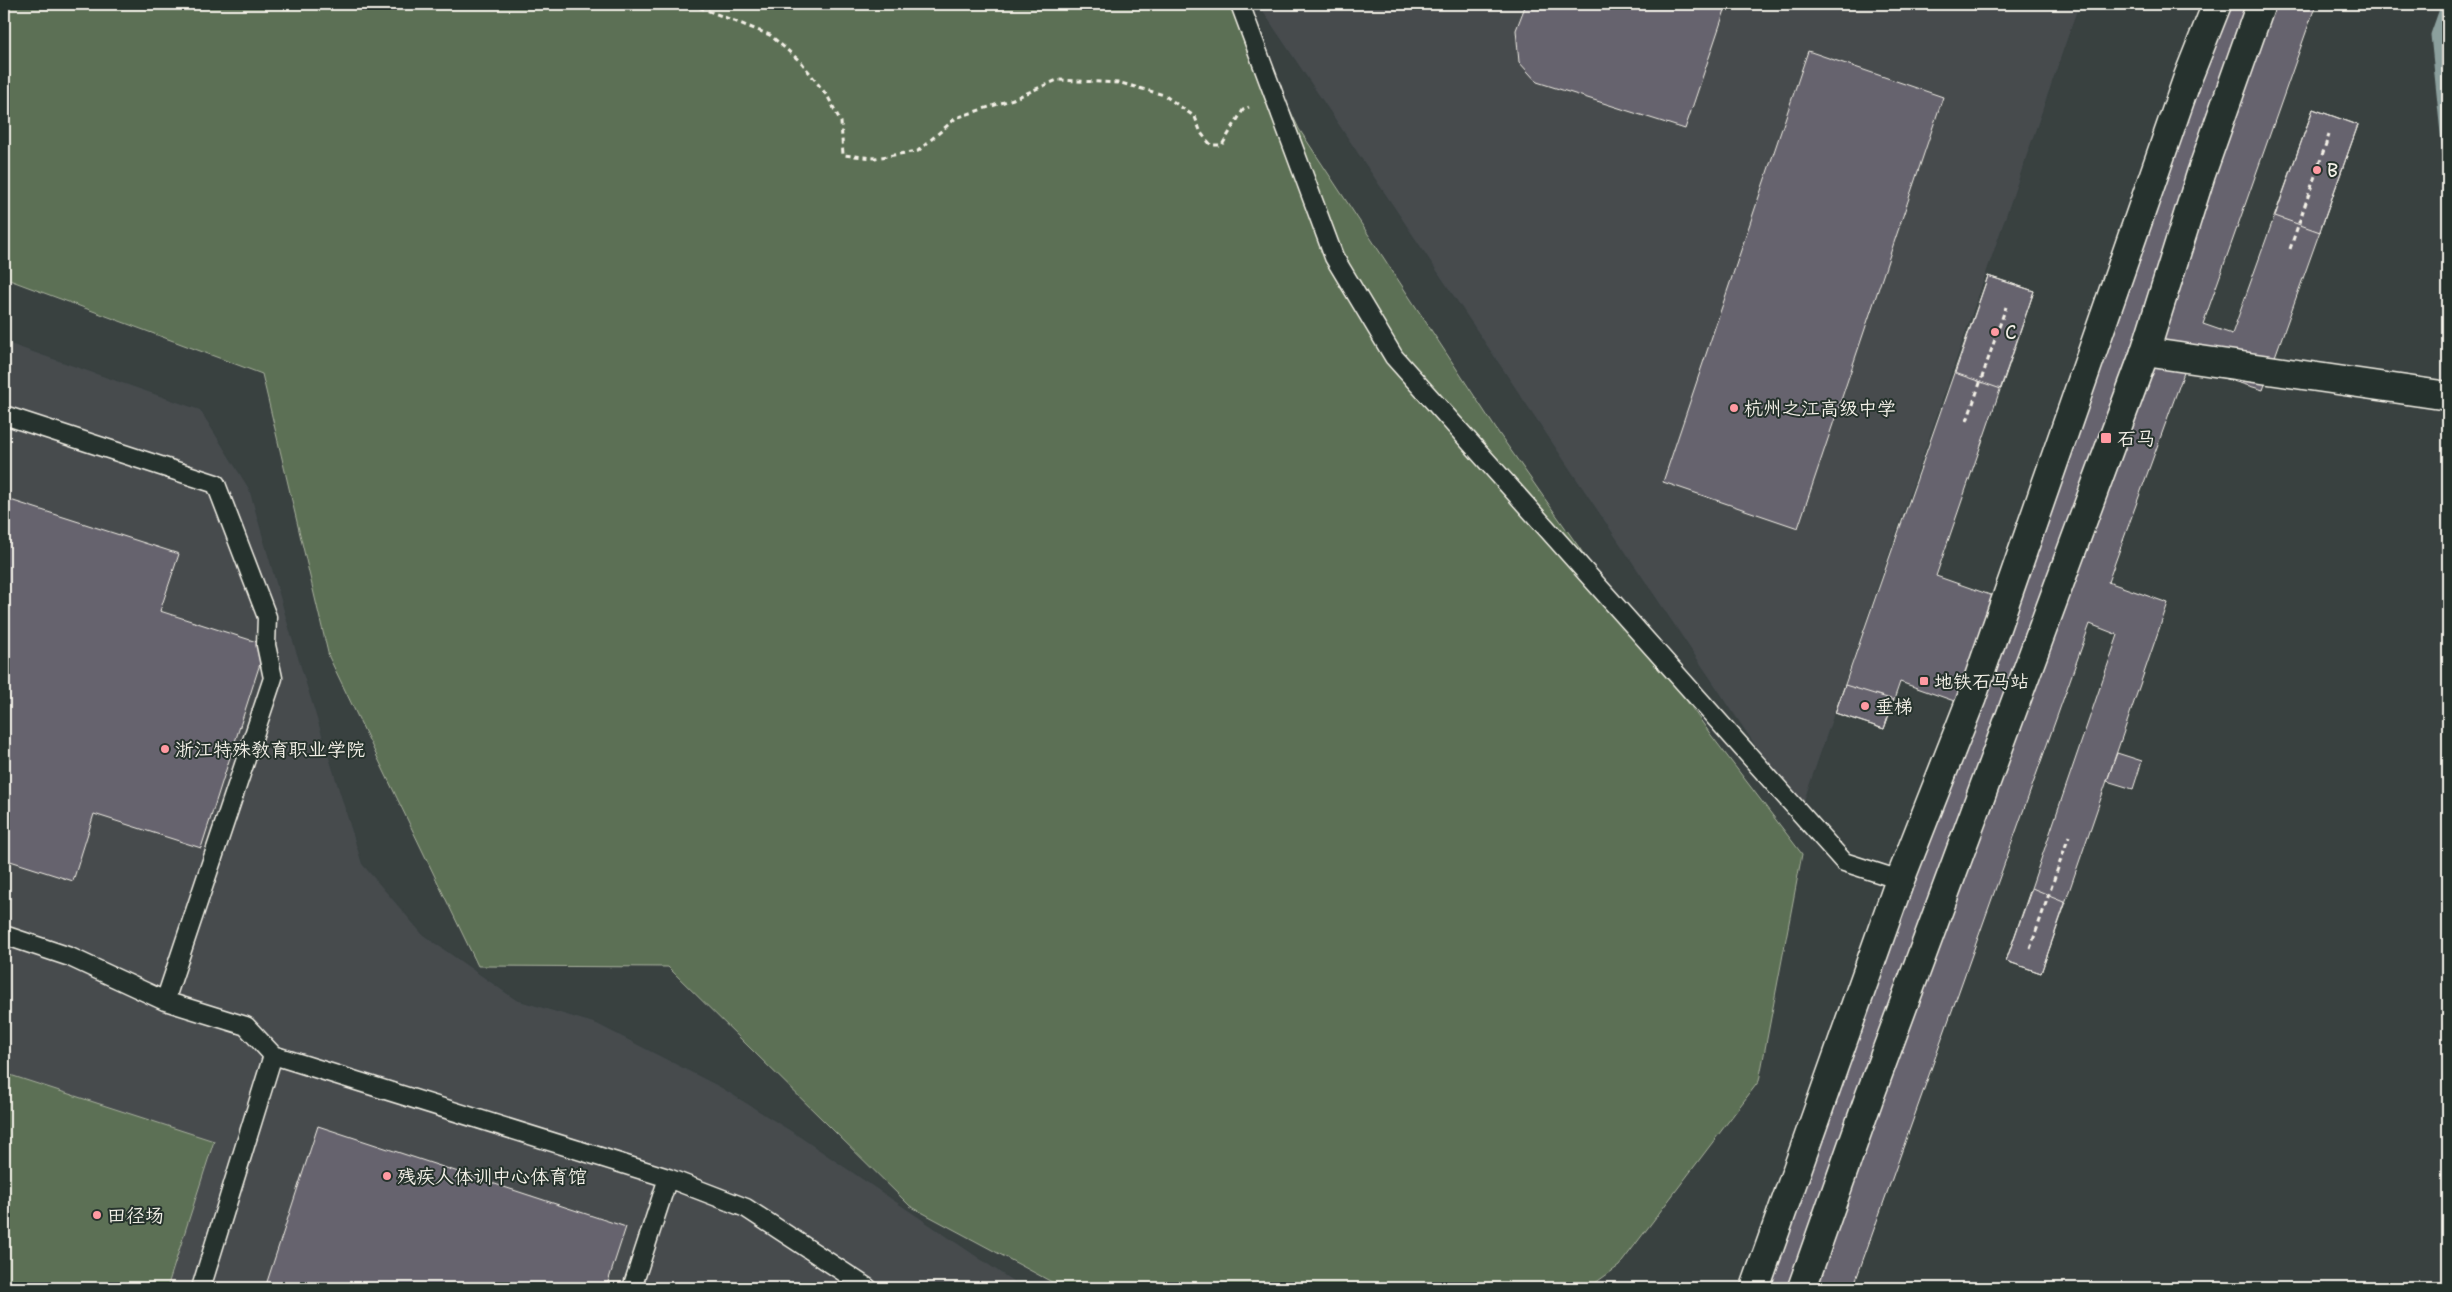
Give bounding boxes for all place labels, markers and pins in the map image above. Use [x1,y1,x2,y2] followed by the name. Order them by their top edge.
[2327,158,2338,183] place label: B
[2311,164,2323,176] marker: B
[2005,320,2017,345] place label: C
[1989,326,2001,338] marker: C
[1744,396,1896,421] place label: 杭州之江高级中学
[1728,402,1740,414] marker: 杭州之江高级中学
[2117,426,2155,451] place label: 石马
[2099,431,2113,445] marker: 石马
[1934,669,2029,694] place label: 地铁石马站
[1918,675,1930,687] marker: 地铁石马站
[1875,694,1913,719] place label: 垂梯
[1859,700,1871,712] marker: 垂梯
[175,737,365,762] place label: 浙江特殊教育职业学院
[159,743,171,755] marker: 浙江特殊教育职业学院
[397,1164,587,1189] place label: 残疾人体训中心体育馆
[381,1170,393,1182] marker: 残疾人体训中心体育馆
[107,1203,164,1228] place label: 田径场
[91,1209,103,1221] marker: 田径场

